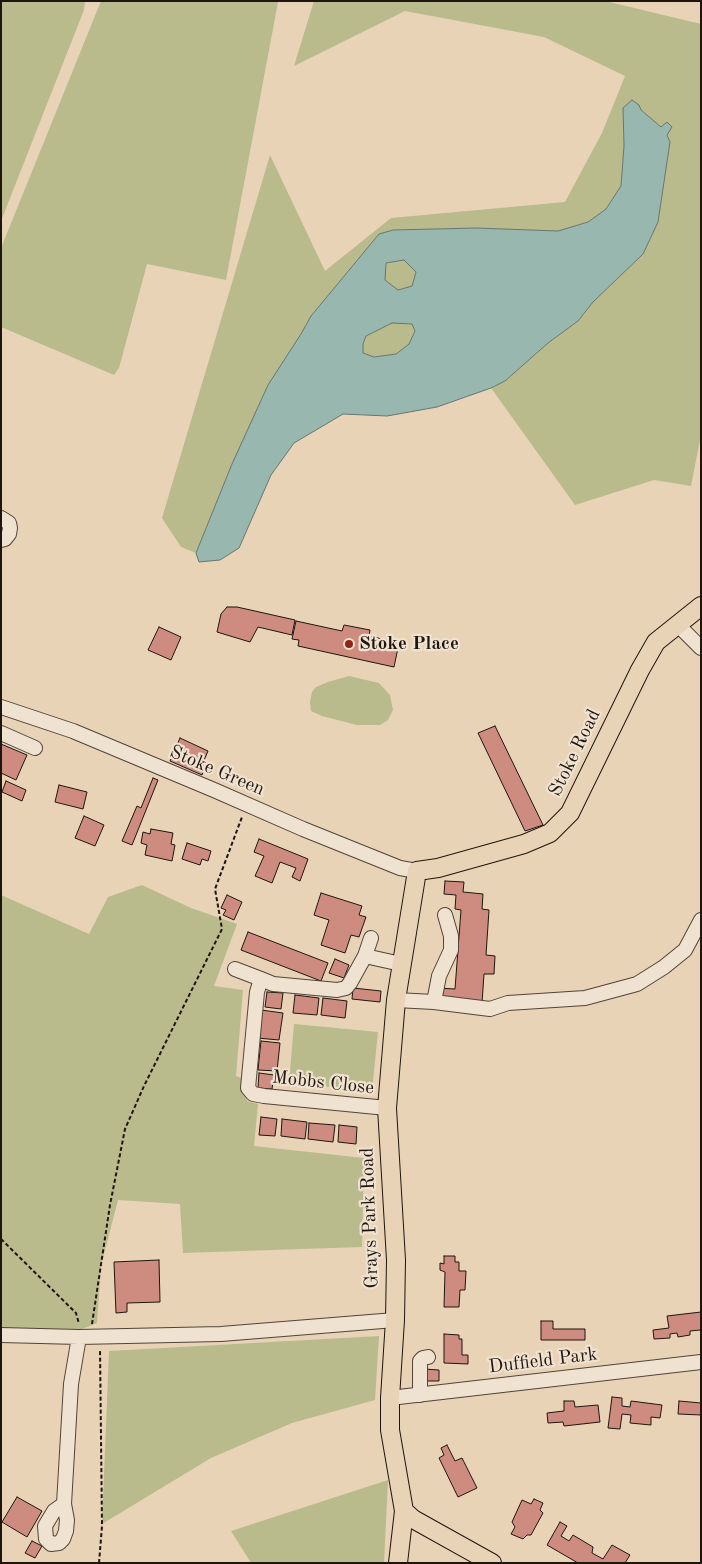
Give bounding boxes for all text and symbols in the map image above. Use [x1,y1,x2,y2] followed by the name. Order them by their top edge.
[359,633,459,655] place label: Stoke Place
[343,638,355,650] marker: Stoke Place
[544,706,606,800] street label: Stoke Road
[166,741,268,801] street label: Stoke Green
[271,1066,375,1100] street label: Mobbs Close
[356,1147,384,1289] street label: Grays Park Road
[487,1343,599,1379] street label: Duffield Park

